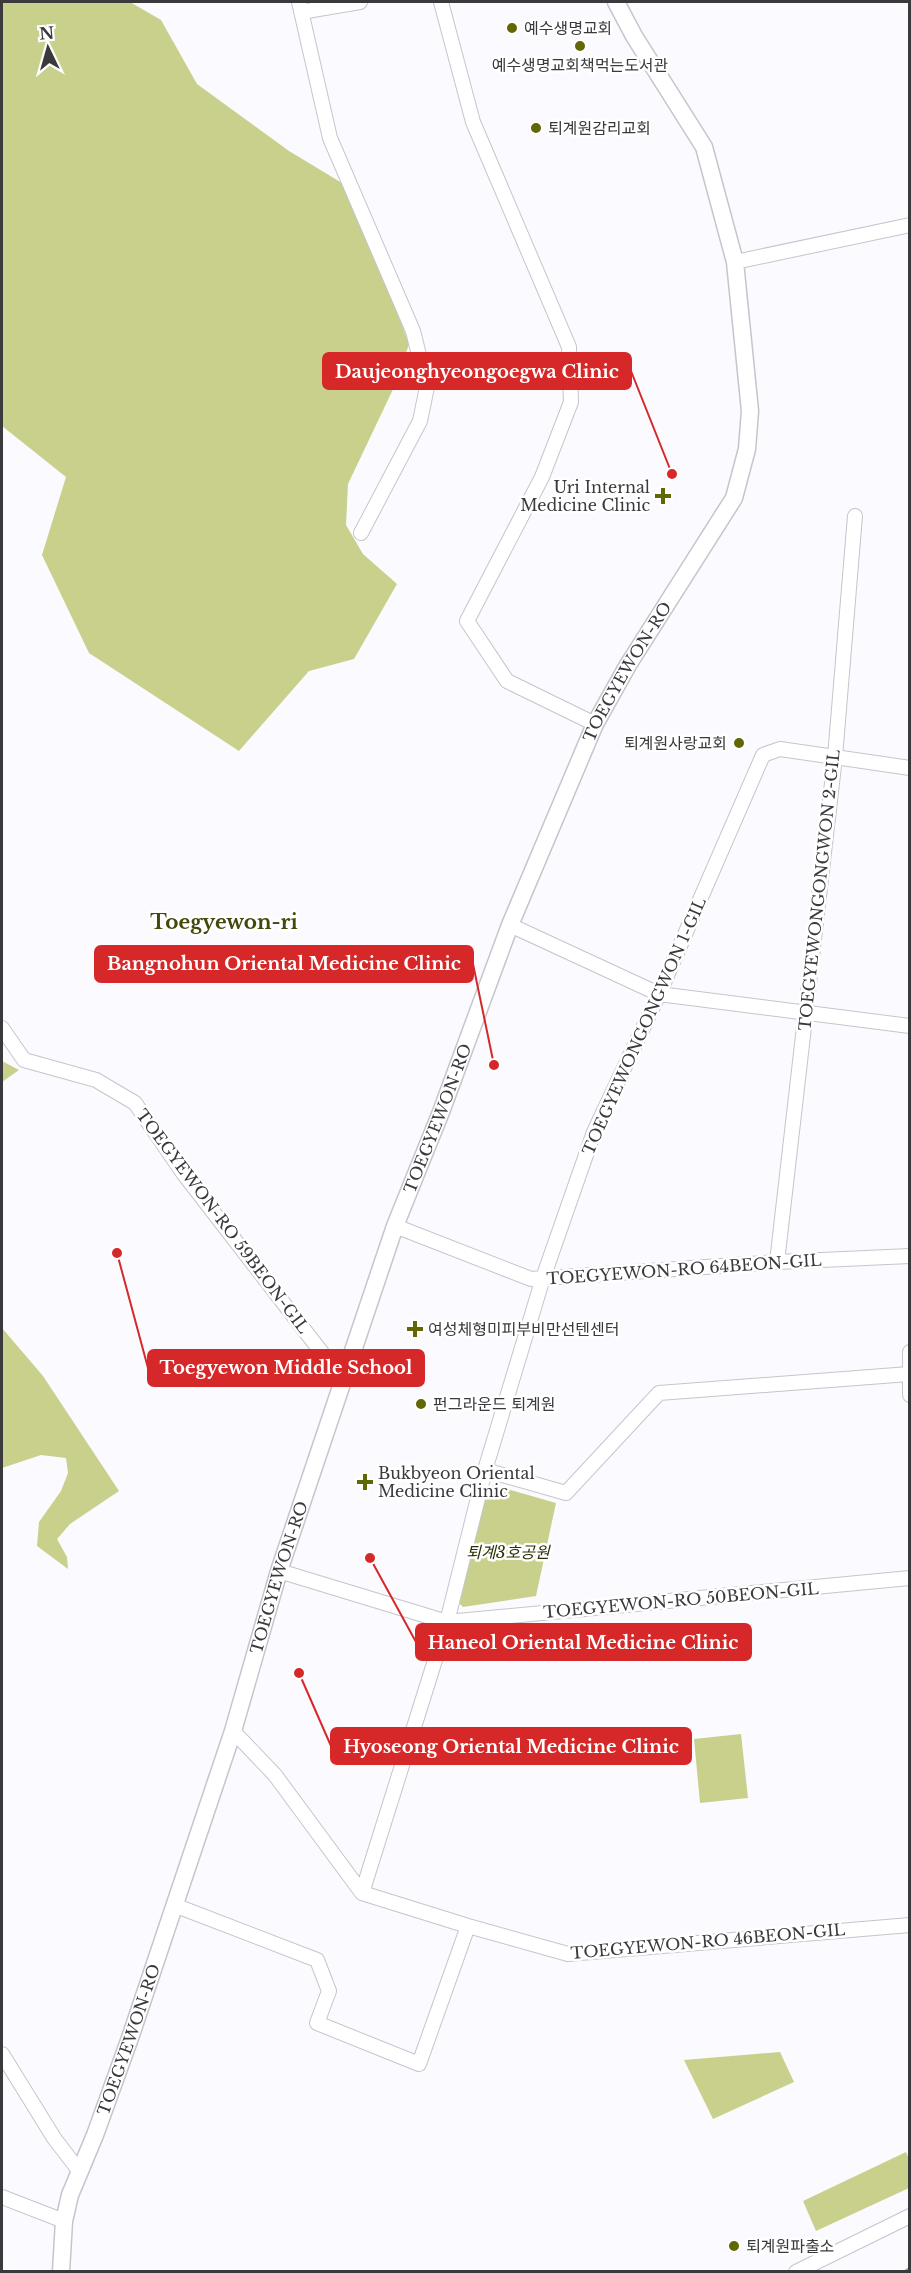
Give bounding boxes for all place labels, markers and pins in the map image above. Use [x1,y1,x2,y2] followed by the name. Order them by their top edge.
[524,18,612,38] place label: 예수생명교회
[505,21,519,35] marker: 예수생명교회
[573,39,587,53] marker: 예수생명교회책먹는도서관
[492,55,669,75] place label: 예수생명교회책먹는도서관
[548,118,651,138] place label: 퇴계원감리교회
[529,121,543,135] marker: 퇴계원감리교회
[323,353,631,389] callout: Daujeonghyeongoegwa Clinic
[520,477,650,515] place label: Uri Internal Medicine Clinic
[654,487,672,505] marker: Uri Internal Medicine Clinic
[624,733,727,753] place label: 퇴계원사랑교회
[732,736,746,750] marker: 퇴계원사랑교회
[95,946,473,982] callout: Bangnohun Oriental Medicine Clinic
[428,1319,619,1339] place label: 여성체형미피부비만선텐센터
[406,1320,424,1338] marker: 여성체형미피부비만선텐센터
[148,1350,424,1386] callout: Toegyewon Middle School
[433,1394,555,1414] place label: 펀그라운드 퇴계원
[414,1397,428,1411] marker: 펀그라운드 퇴계원
[378,1463,535,1501] place label: Bukbyeon Oriental Medicine Clinic
[356,1473,374,1491] marker: Bukbyeon Oriental Medicine Clinic
[416,1624,751,1660] callout: Haneol Oriental Medicine Clinic
[331,1728,691,1764] callout: Hyoseong Oriental Medicine Clinic
[746,2236,834,2256] place label: 퇴계원파출소
[727,2239,741,2253] marker: 퇴계원파출소

